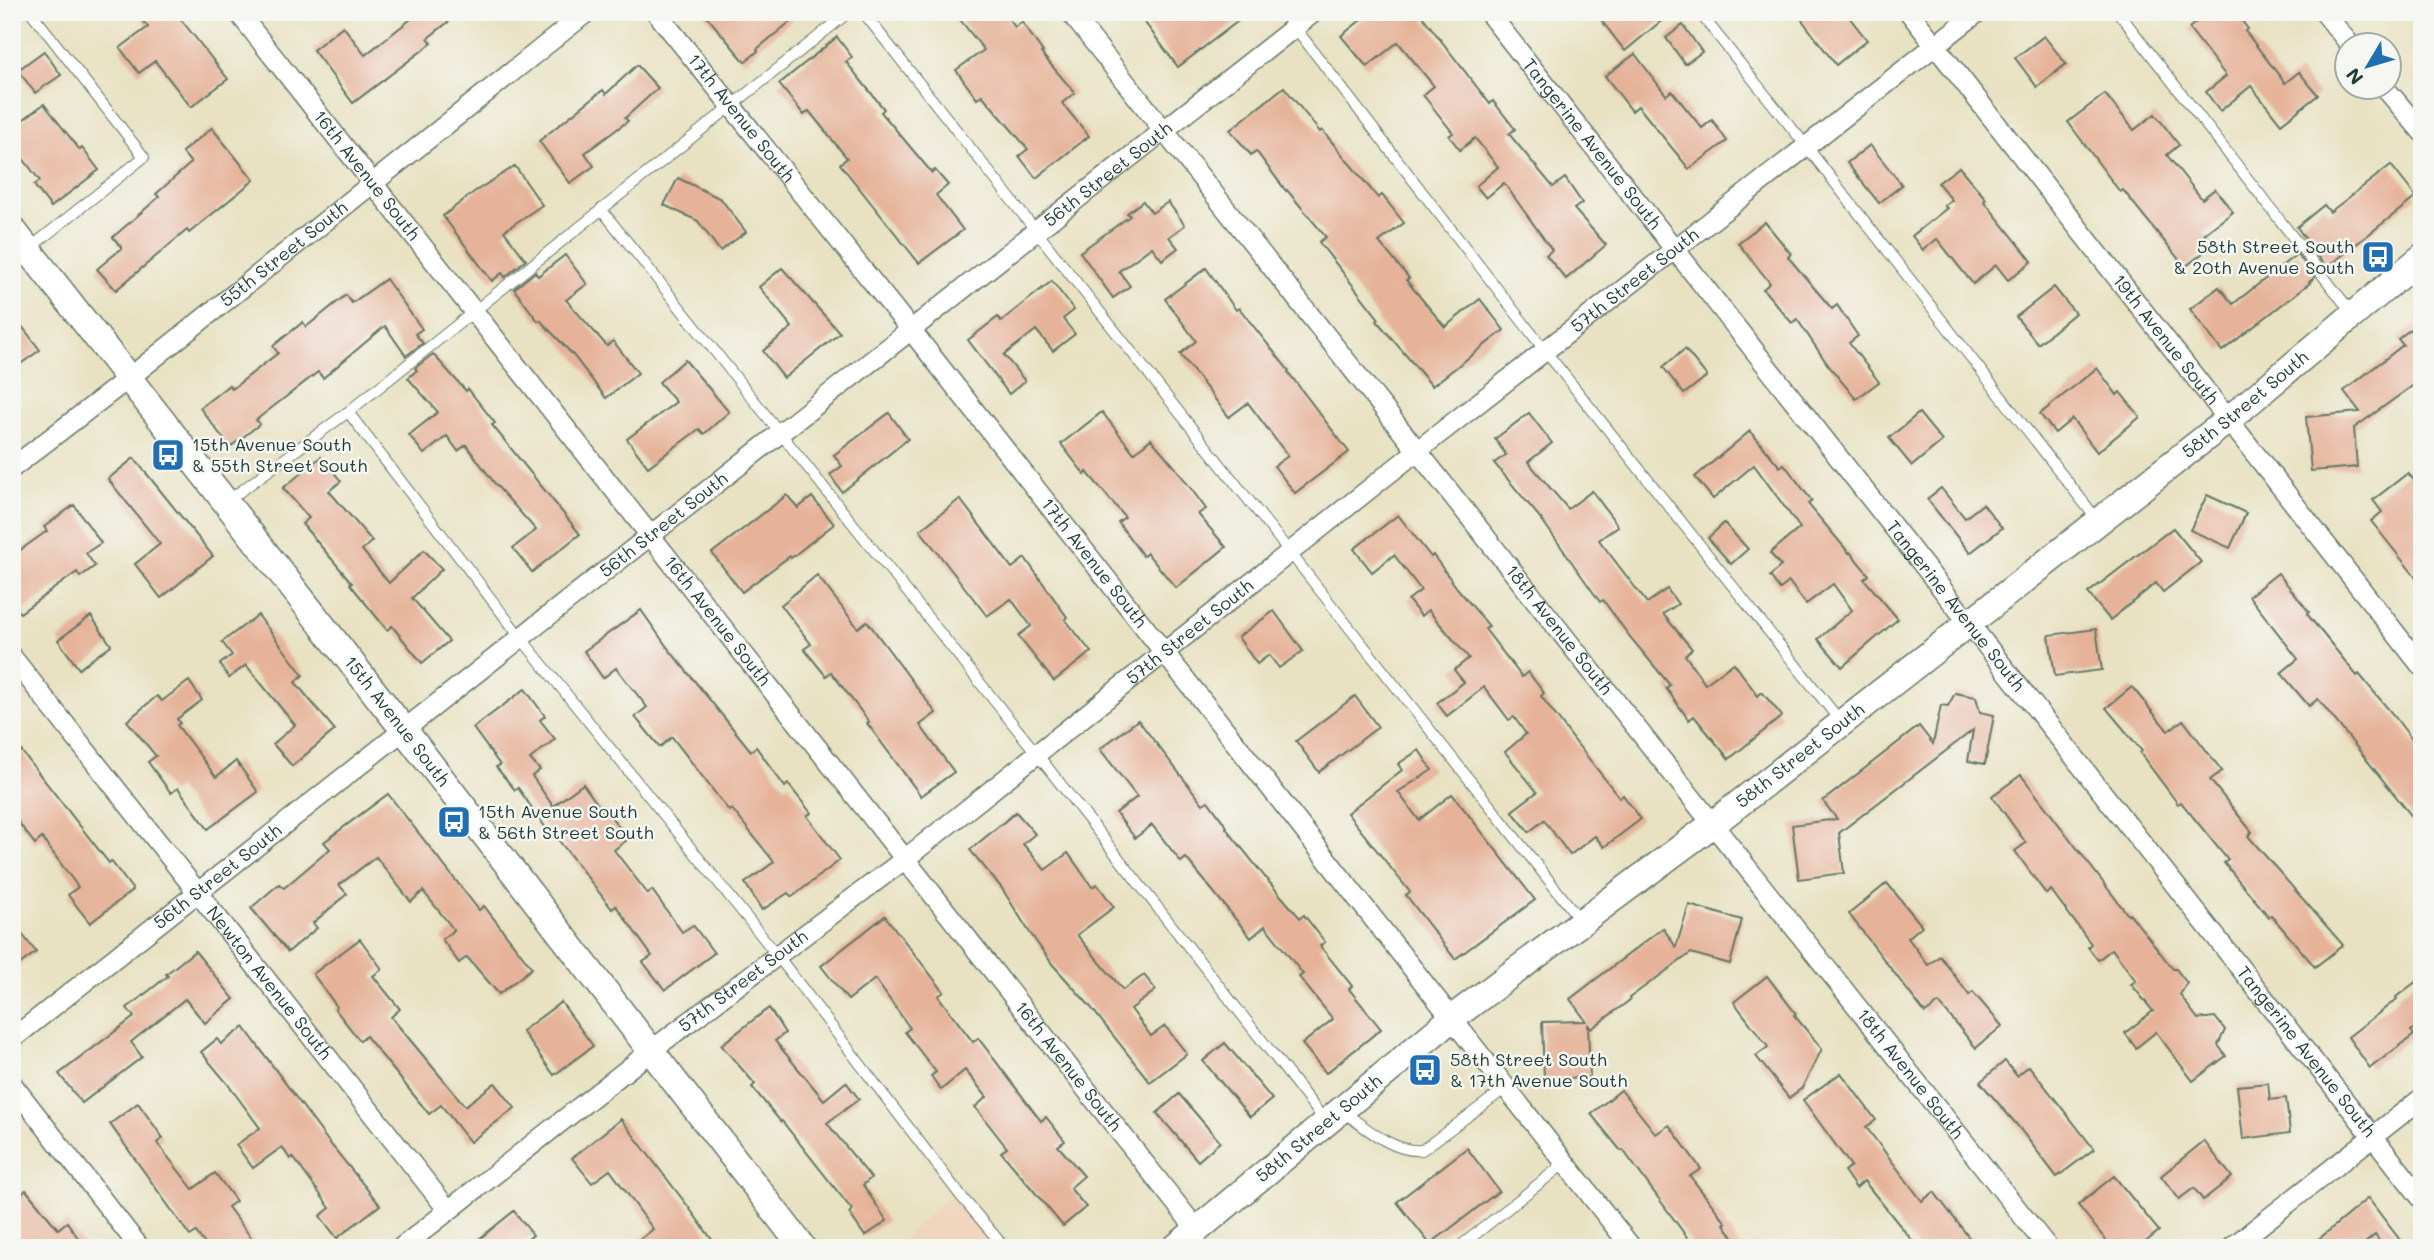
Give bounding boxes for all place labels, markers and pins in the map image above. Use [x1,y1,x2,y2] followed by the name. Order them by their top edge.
[2174,234,2354,279] place label: 58th Street South & 20th Avenue South
[2359,238,2397,276] bus stop icon: 58th Street South & 20th Avenue South
[192,432,367,477] place label: 15th Avenue South & 55th Street South
[149,436,187,474] bus stop icon: 15th Avenue South & 55th Street South
[478,799,654,844] place label: 15th Avenue South & 56th Street South
[435,803,473,841] bus stop icon: 15th Avenue South & 56th Street South
[1450,1047,1627,1092] place label: 58th Street South & 17th Avenue South
[1406,1051,1444,1089] bus stop icon: 58th Street South & 17th Avenue South

